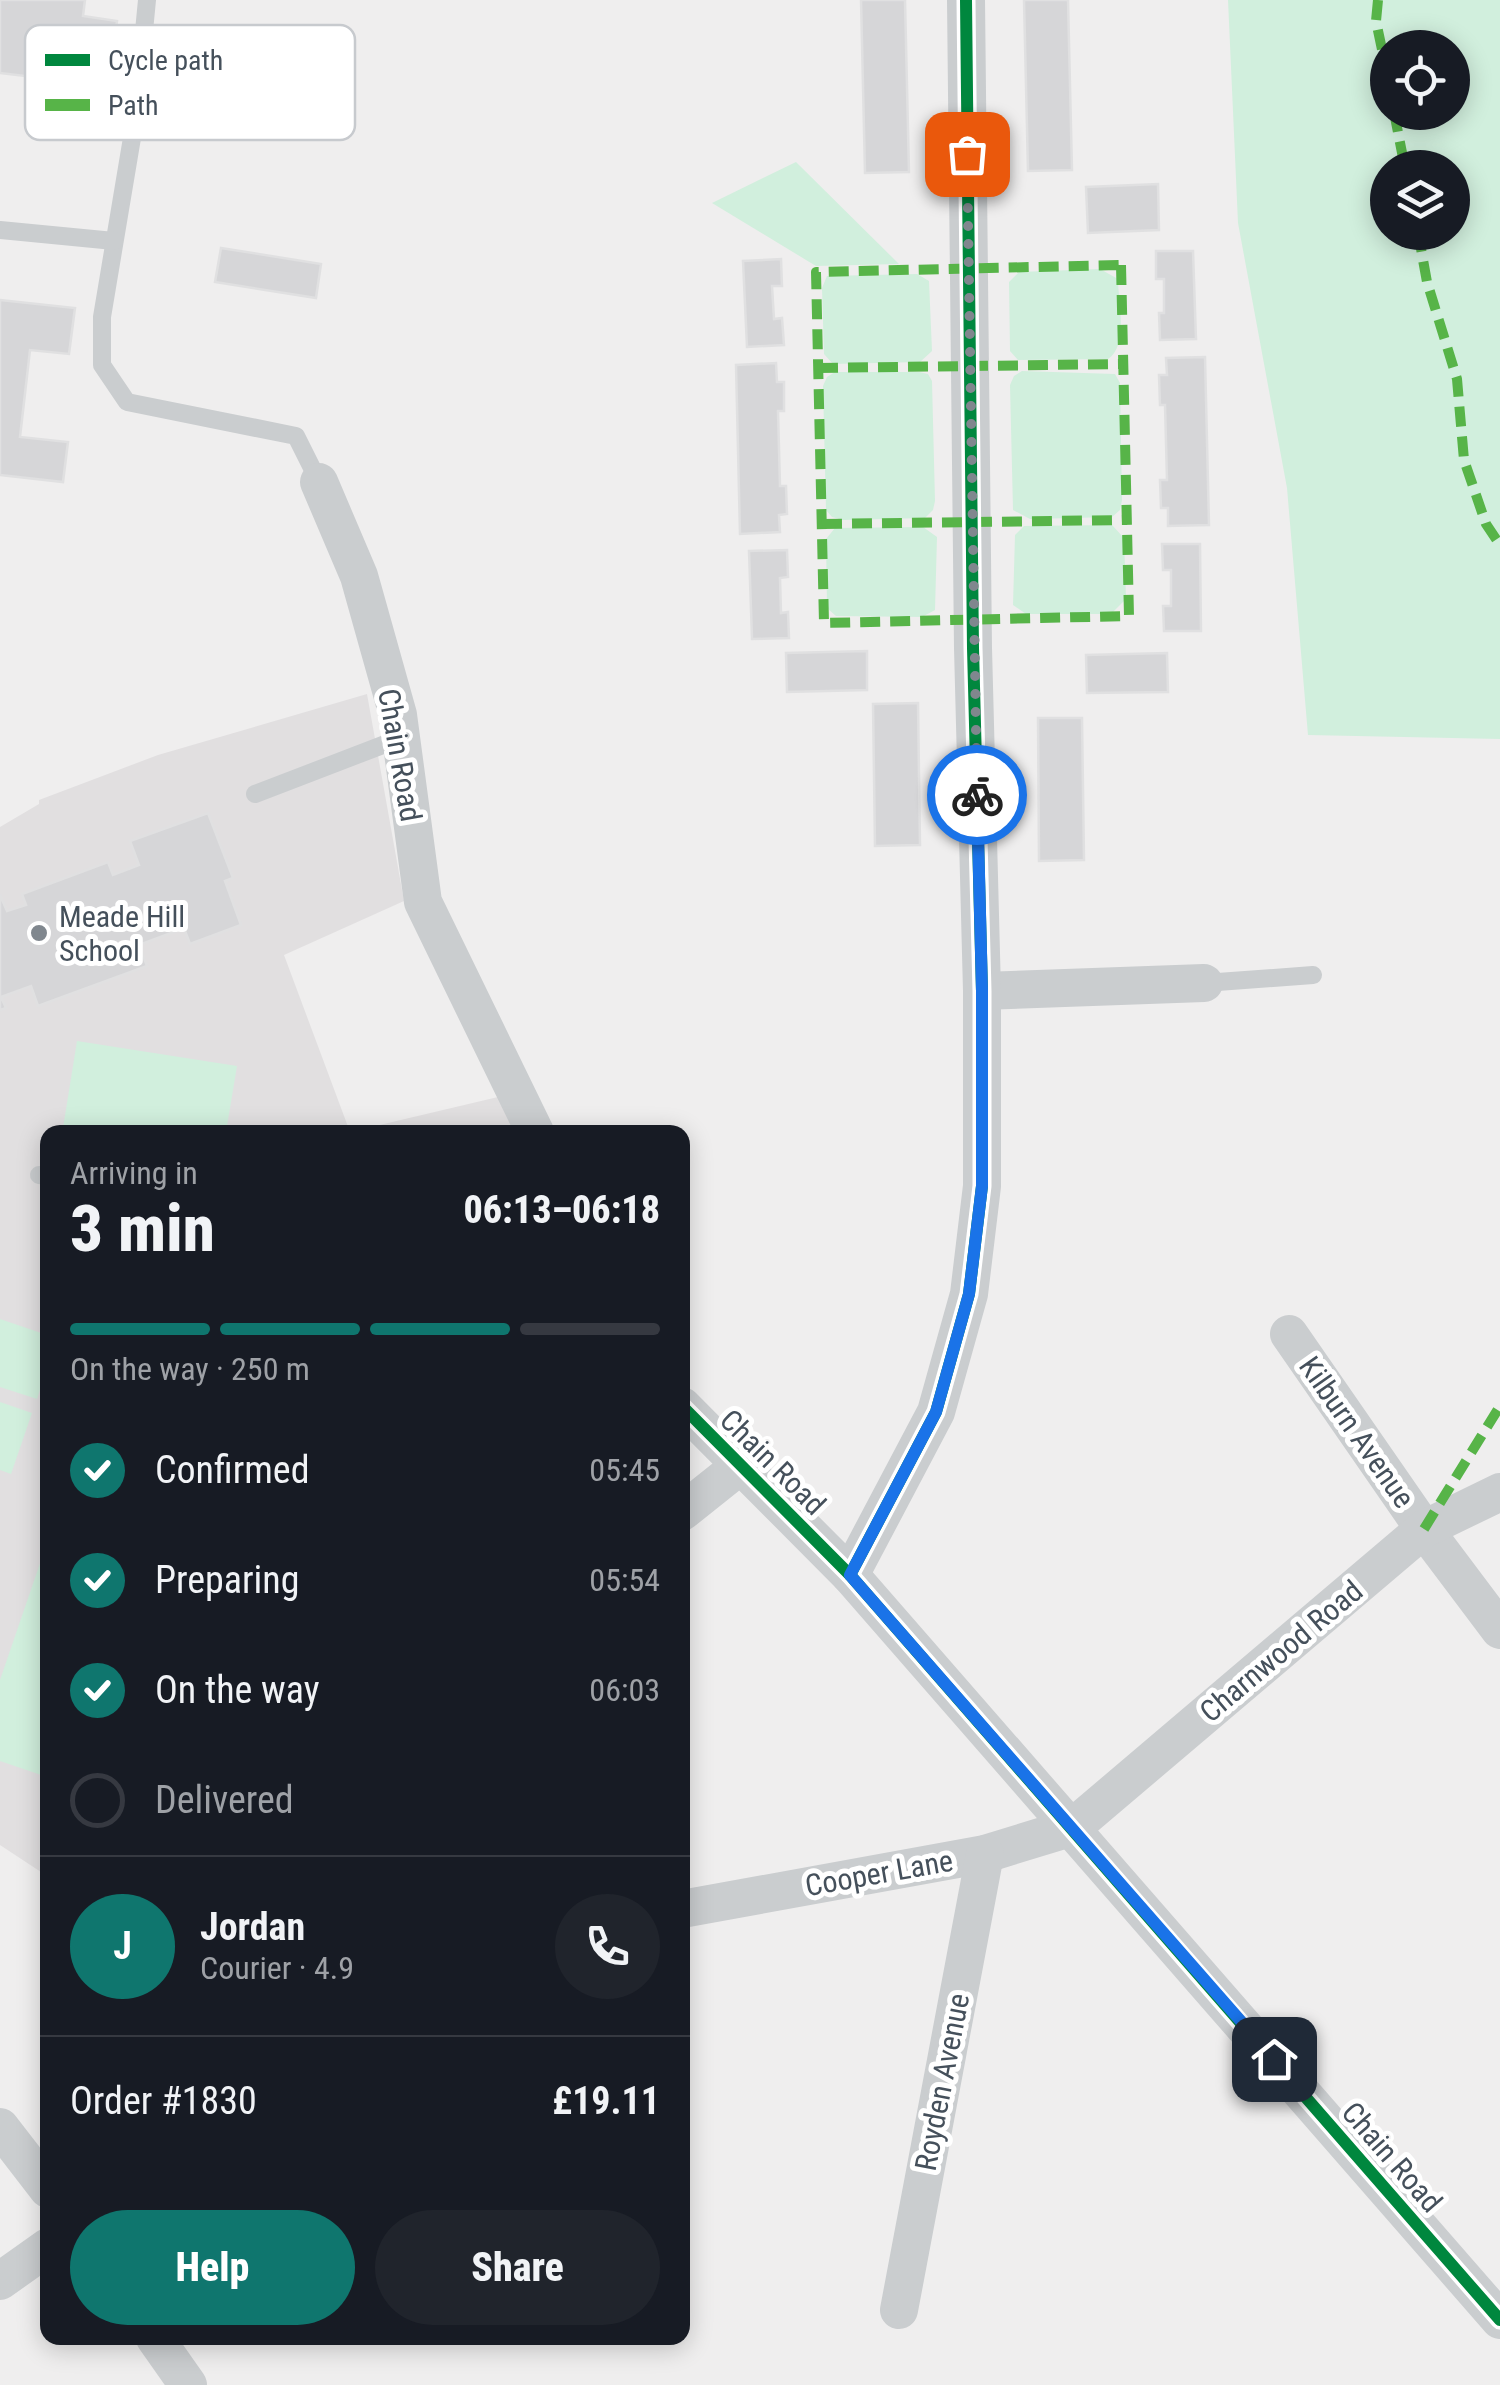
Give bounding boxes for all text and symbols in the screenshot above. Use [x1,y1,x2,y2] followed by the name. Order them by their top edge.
[25,25,355,140] legend
[1370,30,1470,250] map controls
[1370,30,1470,130] button: locate
[108,44,223,77] text: Cycle path
[108,89,159,122] text: Path
[925,112,1010,197] pin
[940,127,995,182] icon: bag
[1370,150,1470,250] button: layers
[371,686,429,824] street label: Chain Road
[927,745,1027,845] courier
[950,768,1005,823] icon: bike
[59,899,185,968] place label: Meade Hill School
[28,922,50,944] marker: Meade Hill School
[70,1154,198,1192] text: Arriving in
[463,1188,660,1232] text: 06:13–06:18
[70,1191,215,1267] text: 3 min
[70,1350,310,1388] text: On the way · 250 m
[1292,1350,1422,1514] street label: Kilburn Avenue
[713,1402,833,1522] street label: Chain Road
[70,1443,125,1498] icon: check
[155,1448,310,1492] text: Confirmed
[589,1451,660,1489] text: 05:45
[70,1553,125,1608] icon: check
[155,1558,300,1602] text: Preparing
[589,1561,660,1599] text: 05:54
[1193,1573,1369,1729] street label: Charnwood Road
[70,1663,125,1718] icon: check
[155,1668,320,1712] text: On the way
[589,1671,660,1709] text: 06:03
[155,1778,294,1822] text: Delivered
[802,1843,956,1903] street label: Cooper Lane
[555,1894,660,1999] button: phone
[200,1905,305,1949] text: Jordan
[113,1924,132,1968] text: J
[200,1949,354,1987] text: Courier · 4.9
[908,1990,976,2174] street label: Royden Avenue
[1232,2017,1317,2102] pin
[1247,2032,1302,2087] icon: home
[70,2079,257,2123] text: Order #1830
[552,2079,660,2123] text: £19.11
[1335,2095,1449,2219] street label: Chain Road
[70,2210,355,2325] button: Help
[375,2210,660,2325] button: Share

